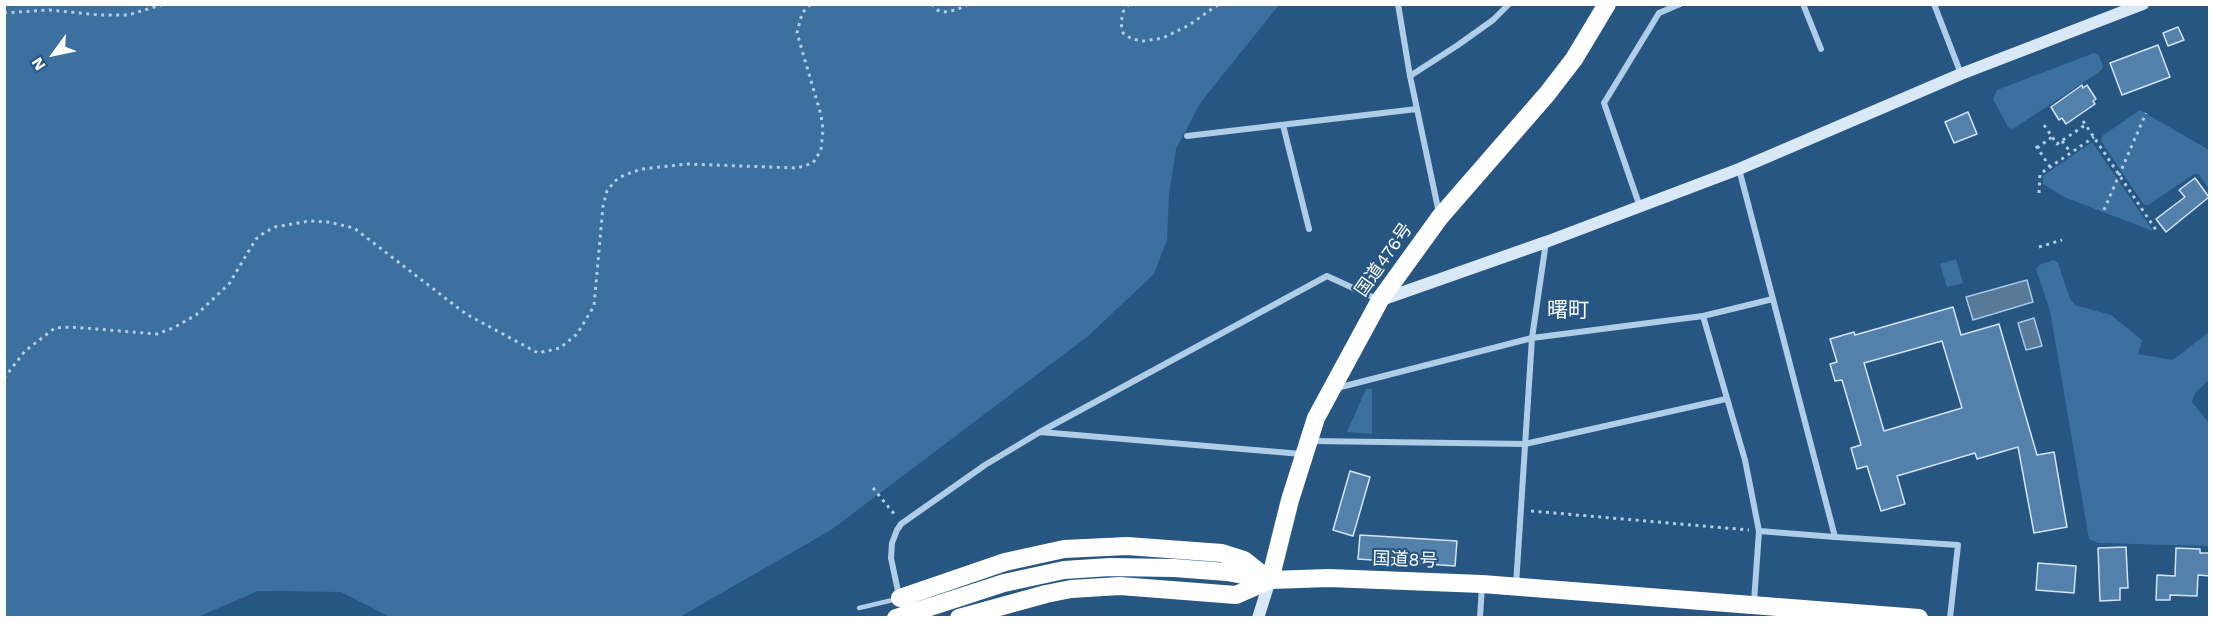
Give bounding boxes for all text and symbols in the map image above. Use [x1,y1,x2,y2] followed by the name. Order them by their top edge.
[24,24,84,84] north arrow
[27,54,50,74] text: N
[1351,219,1417,301] street label: 国道476号
[1547,298,1589,324] district label: 曙町
[1372,548,1438,572] street label: 国道8号

